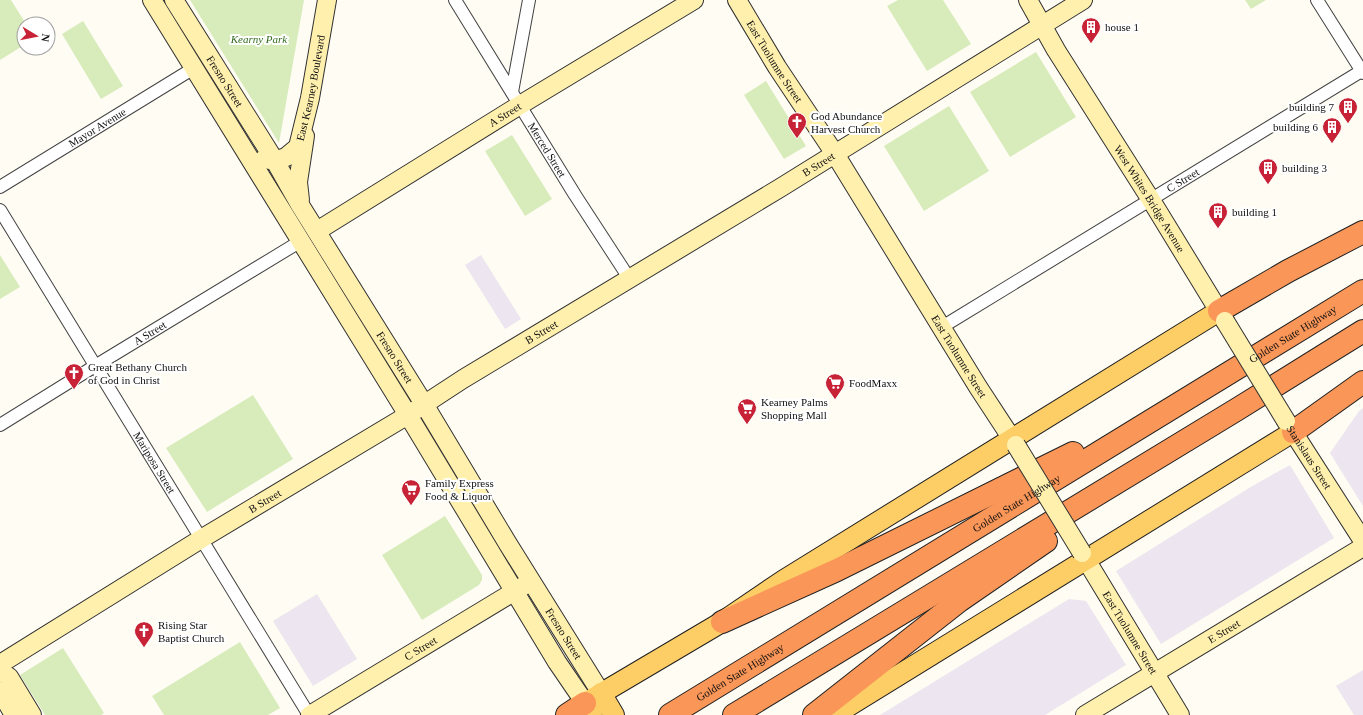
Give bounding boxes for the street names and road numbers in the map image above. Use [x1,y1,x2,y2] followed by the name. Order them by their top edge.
[744,18,805,105] street label: East Tuolumne Street
[294,34,327,142] street label: East Kearney Boulevard
[204,53,246,109] street label: Fresno Street
[486,100,523,129] street label: A Street
[66,105,128,149] street label: Mayor Avenue
[526,120,569,179] street label: Merced Street
[1112,143,1188,254] street label: West Whites Bridge Avenue
[800,150,837,179] street label: B Street
[1164,166,1201,195] street label: C Street
[1247,302,1339,365] street label: Golden State Highway
[929,313,989,400] street label: East Tuolumne Street
[131,318,168,347] street label: A Street
[523,318,560,346] street label: B Street
[374,329,415,385] street label: Fresno Street
[1284,423,1334,491] street label: Stanislaus Street
[131,429,178,495] street label: Mariposa Street
[970,472,1063,534] street label: Golden State Highway
[246,486,283,515] street label: B Street
[1100,589,1160,676] street label: East Tuolumne Street
[543,606,584,662] street label: Fresno Street
[1205,617,1242,645] street label: E Street
[402,634,439,663] street label: C Street
[694,641,786,703] street label: Golden State Highway

